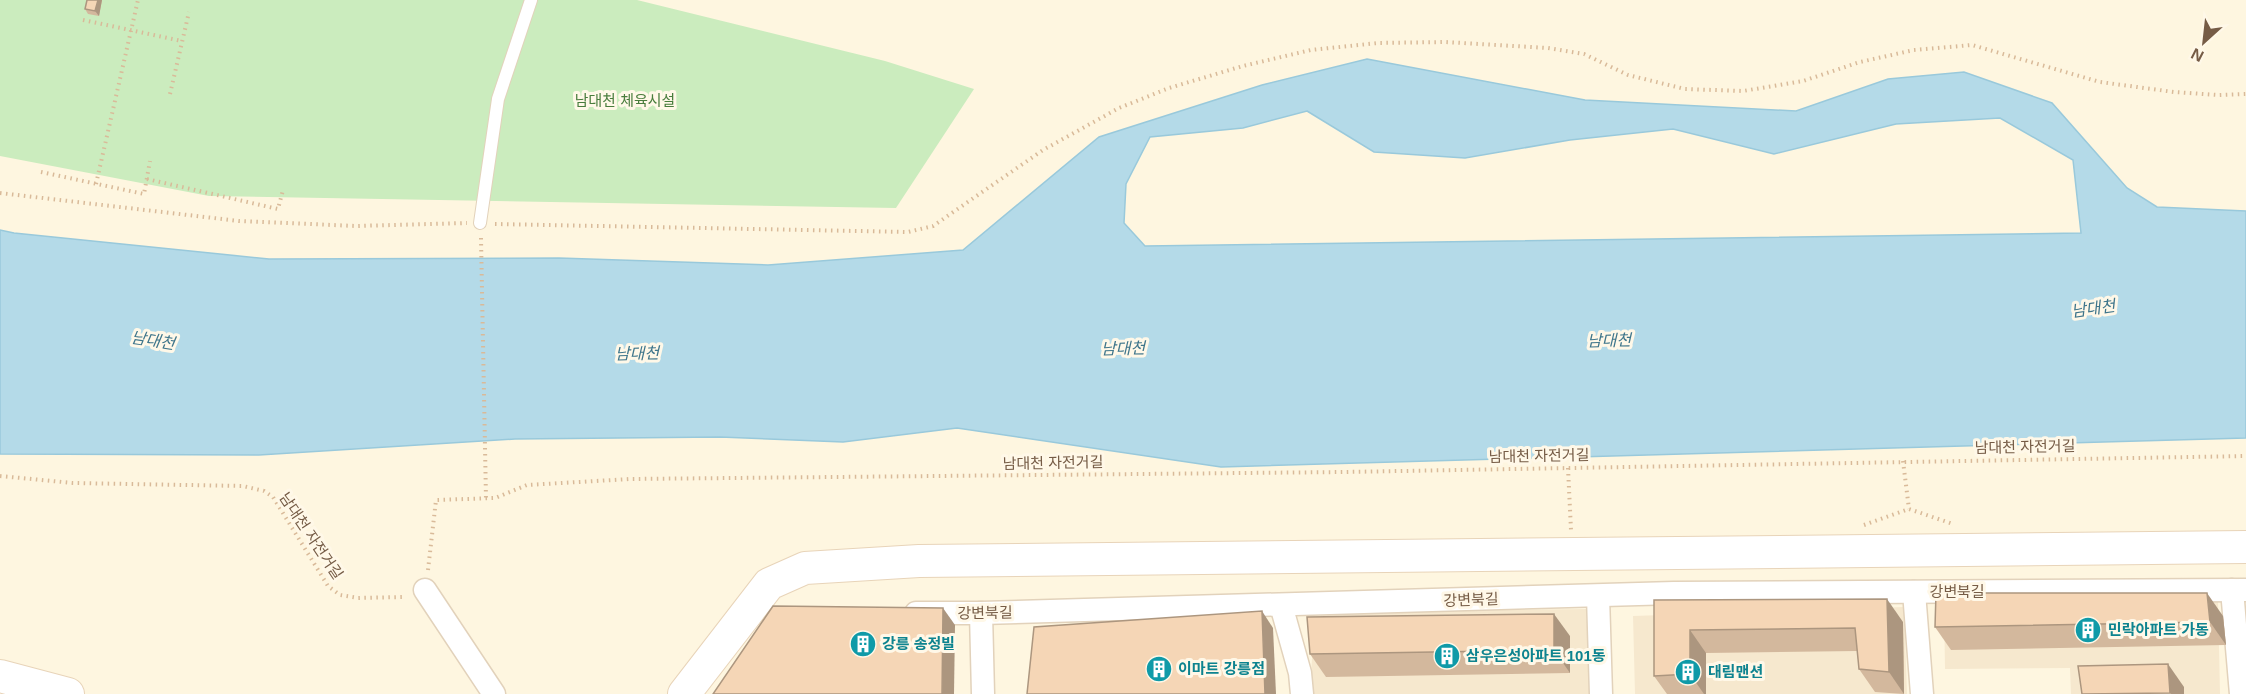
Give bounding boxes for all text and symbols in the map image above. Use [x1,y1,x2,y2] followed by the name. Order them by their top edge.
[2174,12,2234,72] north arrow
[2188,45,2206,65] text: N
[575,92,675,109] park label: 남대천 체육시설
[2070,297,2118,320] water label: 남대천
[130,329,178,353] water label: 남대천
[1587,332,1634,349] water label: 남대천
[1101,340,1148,357] water label: 남대천
[615,345,662,362] water label: 남대천
[1974,437,2076,456] street label: 남대천 자전거길
[1488,446,1590,465] street label: 남대천 자전거길
[1002,453,1104,472] street label: 남대천 자전거길
[276,489,347,582] street label: 남대천 자전거길
[1929,583,1985,600] street label: 강변북길
[1443,590,1499,609] street label: 강변북길
[957,604,1013,621] street label: 강변북길
[2073,615,2103,645] building icon: 민락아파트 가동
[2108,621,2209,638] place label: 민락아파트 가동
[848,629,878,659] building icon: 강릉 송정빌
[882,635,955,652] place label: 강릉 송정빌
[1432,641,1462,671] building icon: 삼우은성아파트 101동
[1466,647,1606,664] place label: 삼우은성아파트 101동
[1144,654,1174,684] building icon: 이마트 강릉점
[1673,657,1703,687] building icon: 대림맨션
[1178,660,1265,677] place label: 이마트 강릉점
[1708,663,1763,680] place label: 대림맨션

